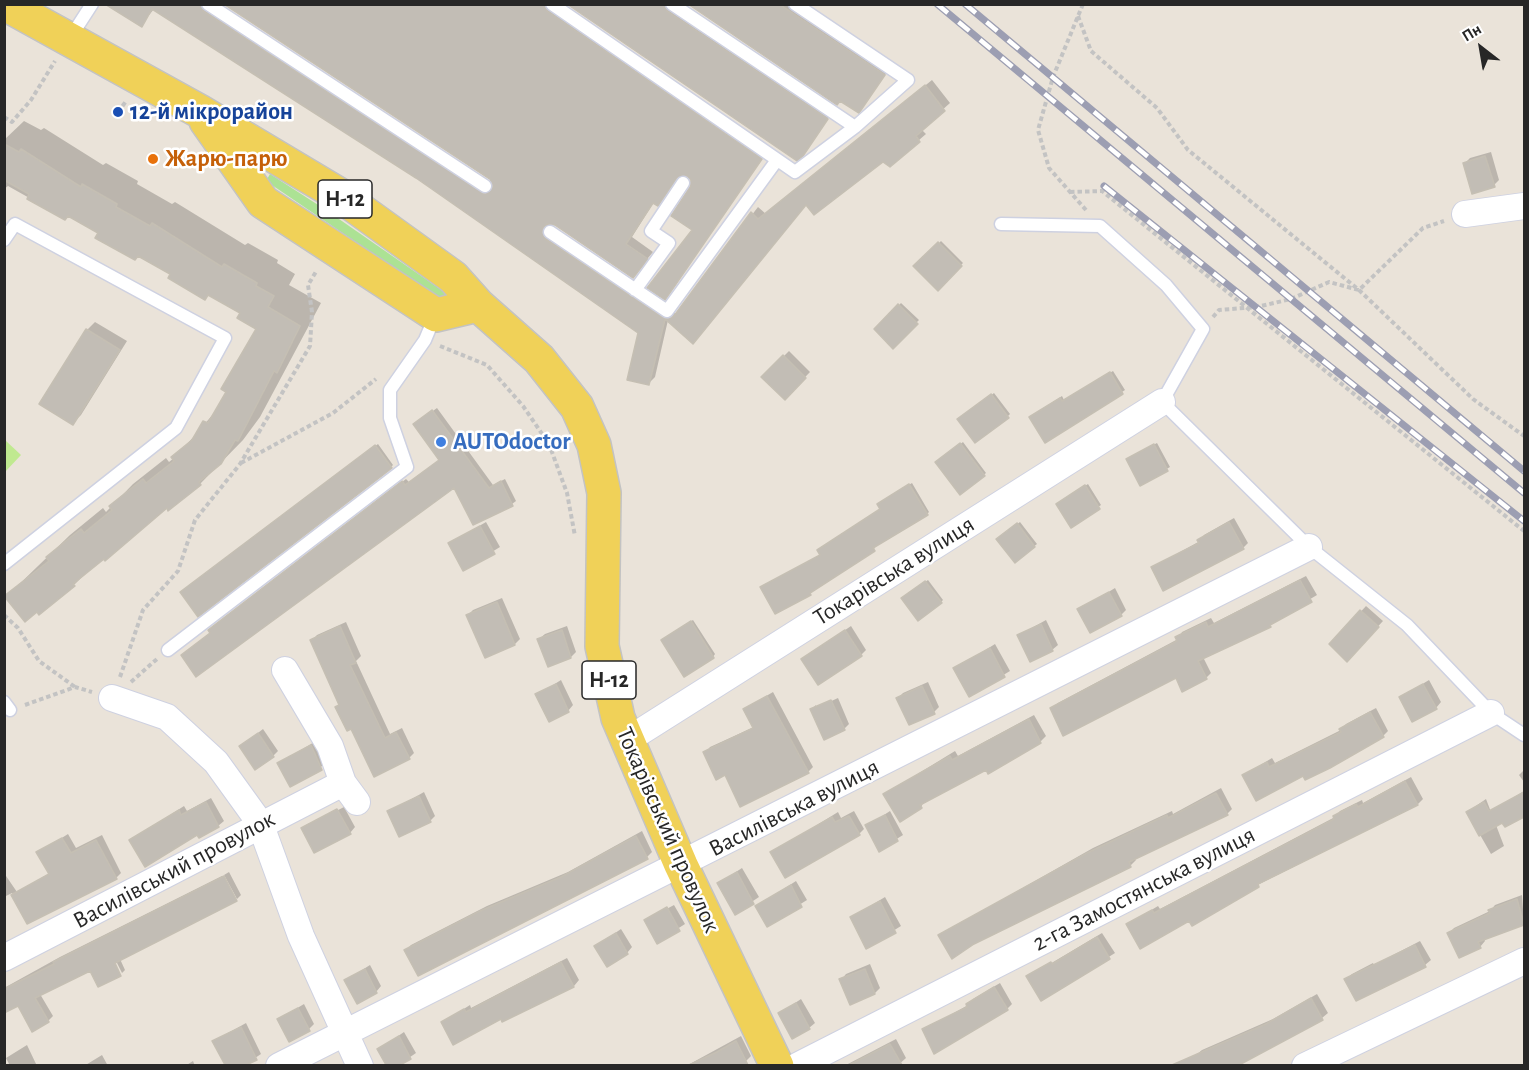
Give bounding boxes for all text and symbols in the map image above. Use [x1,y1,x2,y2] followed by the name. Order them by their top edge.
[1451,18,1511,78] north arrow
[1459,21,1484,44] text: Пн
[130,98,293,126] place label: 12-й мікрорайон
[111,105,125,119] marker: 12-й мікрорайон
[165,145,287,173] place label: Жарю-парю
[146,152,160,166] marker: Жарю-парю
[318,180,372,218] road number: Н-12
[453,428,571,456] place label: AUTOdoctor
[434,435,448,449] marker: AUTOdoctor
[808,510,980,632] street label: Токарівська вулиця
[582,661,636,699] road number: Н-12
[610,723,726,937] street label: Токарівський провулок
[704,753,884,863] street label: Василівська вулиця
[68,805,280,935] street label: Василівський провулок
[1028,820,1260,958] street label: 2-га Замостянська вулиця

